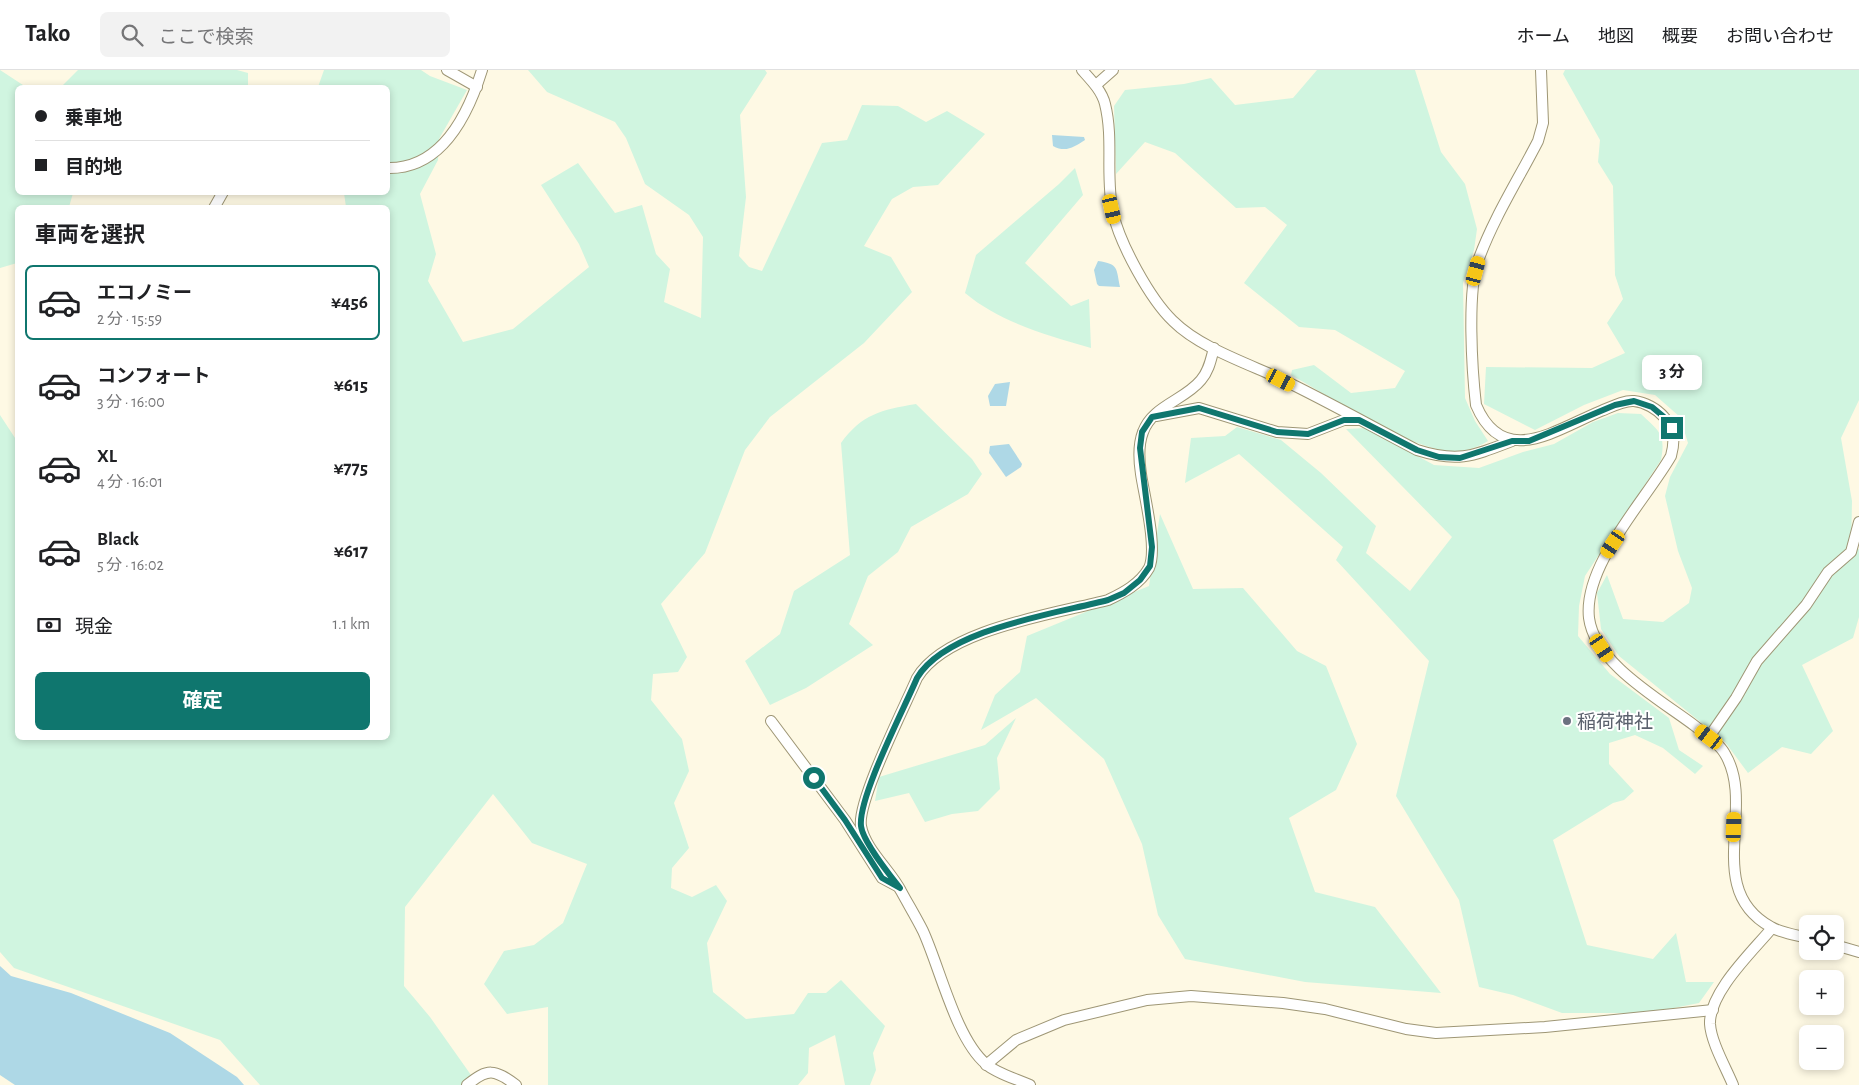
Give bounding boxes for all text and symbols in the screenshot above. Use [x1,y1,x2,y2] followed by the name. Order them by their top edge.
[100,12,450,57] search box
[118,21,146,49] icon: search
[25,22,70,46] text: Tako
[158,28,253,47] text: ここで検索
[1517,28,1570,46] text: ホーム
[1598,28,1634,46] text: 地図
[1662,28,1698,46] text: 概要
[1726,28,1834,46] text: お問い合わせ
[65,109,122,128] text: 乗車地
[65,158,122,177] text: 目的地
[1101,193,1122,225] car
[35,224,145,246] text: 車両を選択
[1464,255,1487,287] car
[37,280,82,325] icon: car
[97,284,192,303] text: エコノミー
[331,293,368,312] text: ¥456
[97,311,162,327] text: 2 分 · 15:59
[1642,356,1702,390] callout: 3 分
[37,363,82,408] icon: car
[1659,364,1685,380] text: 3 分
[97,367,210,386] text: コンフォート
[1264,367,1297,393] car
[334,376,368,395] text: ¥615
[97,394,165,410] text: 3 分 · 16:00
[1661,417,1683,439] route end
[37,446,82,491] icon: car
[97,447,117,466] text: XL
[333,459,368,478] text: ¥775
[97,474,163,490] text: 4 分 · 16:01
[1598,527,1627,561] car
[37,529,82,574] icon: car
[97,530,139,549] text: Black
[334,542,368,561] text: ¥617
[97,557,164,573] text: 5 分 · 16:02
[35,611,63,639] icon: cash
[333,616,370,632] text: 1.1 km
[75,618,113,637] text: 現金
[1587,631,1616,665] car
[35,672,370,730] button: 確定
[1577,711,1653,732] place label: 稲荷神社
[1561,715,1573,727] marker: 稲荷神社
[1692,722,1725,752] car
[803,767,825,789] route start
[1725,812,1742,842] car
[1799,915,1844,1070] map controls
[1799,915,1844,960] button: locate
[1799,970,1844,1015] button: +
[1799,1025,1844,1070] button: −

